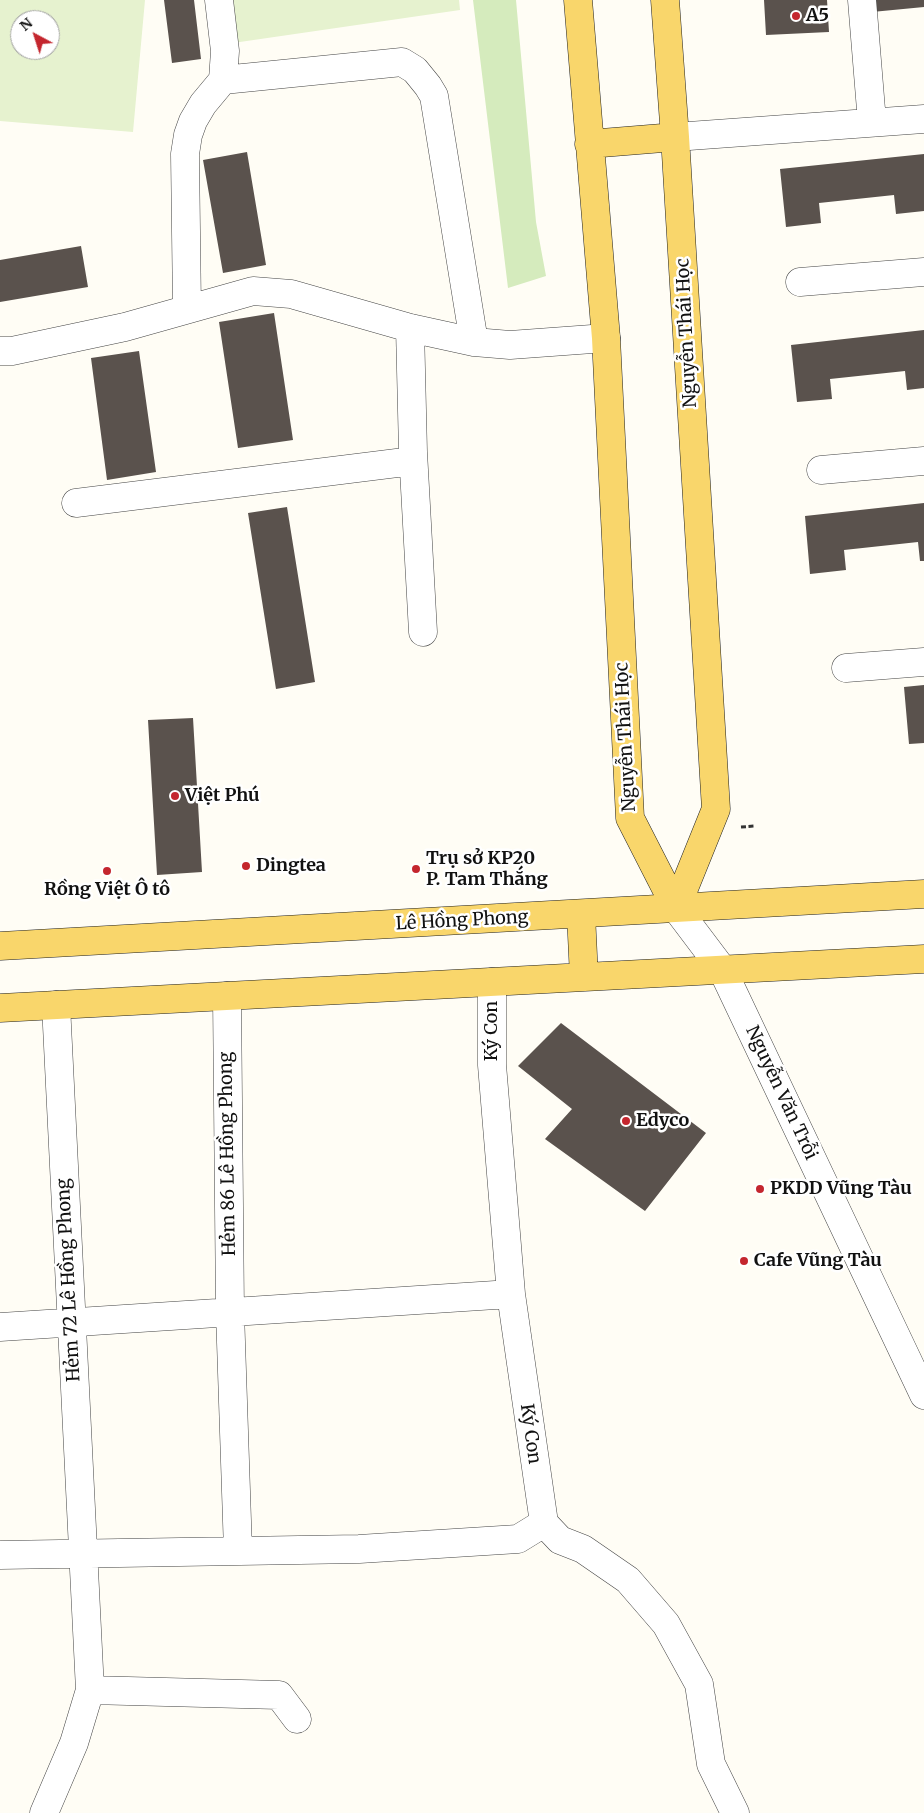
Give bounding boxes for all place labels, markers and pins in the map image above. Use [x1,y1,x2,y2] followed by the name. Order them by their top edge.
[806,5,829,27] place label: A5
[790,10,802,22] marker: A5
[185,785,260,807] place label: Việt Phú
[169,790,181,802] marker: Việt Phú
[426,848,548,891] place label: Trụ sở KP20 P. Tam Thắng
[256,855,326,877] place label: Dingtea
[240,860,252,872] marker: Dingtea
[410,863,422,875] marker: Trụ sở KP20 P. Tam Thắng
[101,865,113,877] marker: Rồng Việt Ô tô
[44,879,170,901] place label: Rồng Việt Ô tô
[636,1110,689,1132] place label: Edyco
[620,1115,632,1127] marker: Edyco
[770,1178,912,1200] place label: PKDD Vũng Tàu
[754,1183,766,1195] marker: PKDD Vũng Tàu
[754,1250,882,1272] place label: Cafe Vũng Tàu
[738,1255,750,1267] marker: Cafe Vũng Tàu

